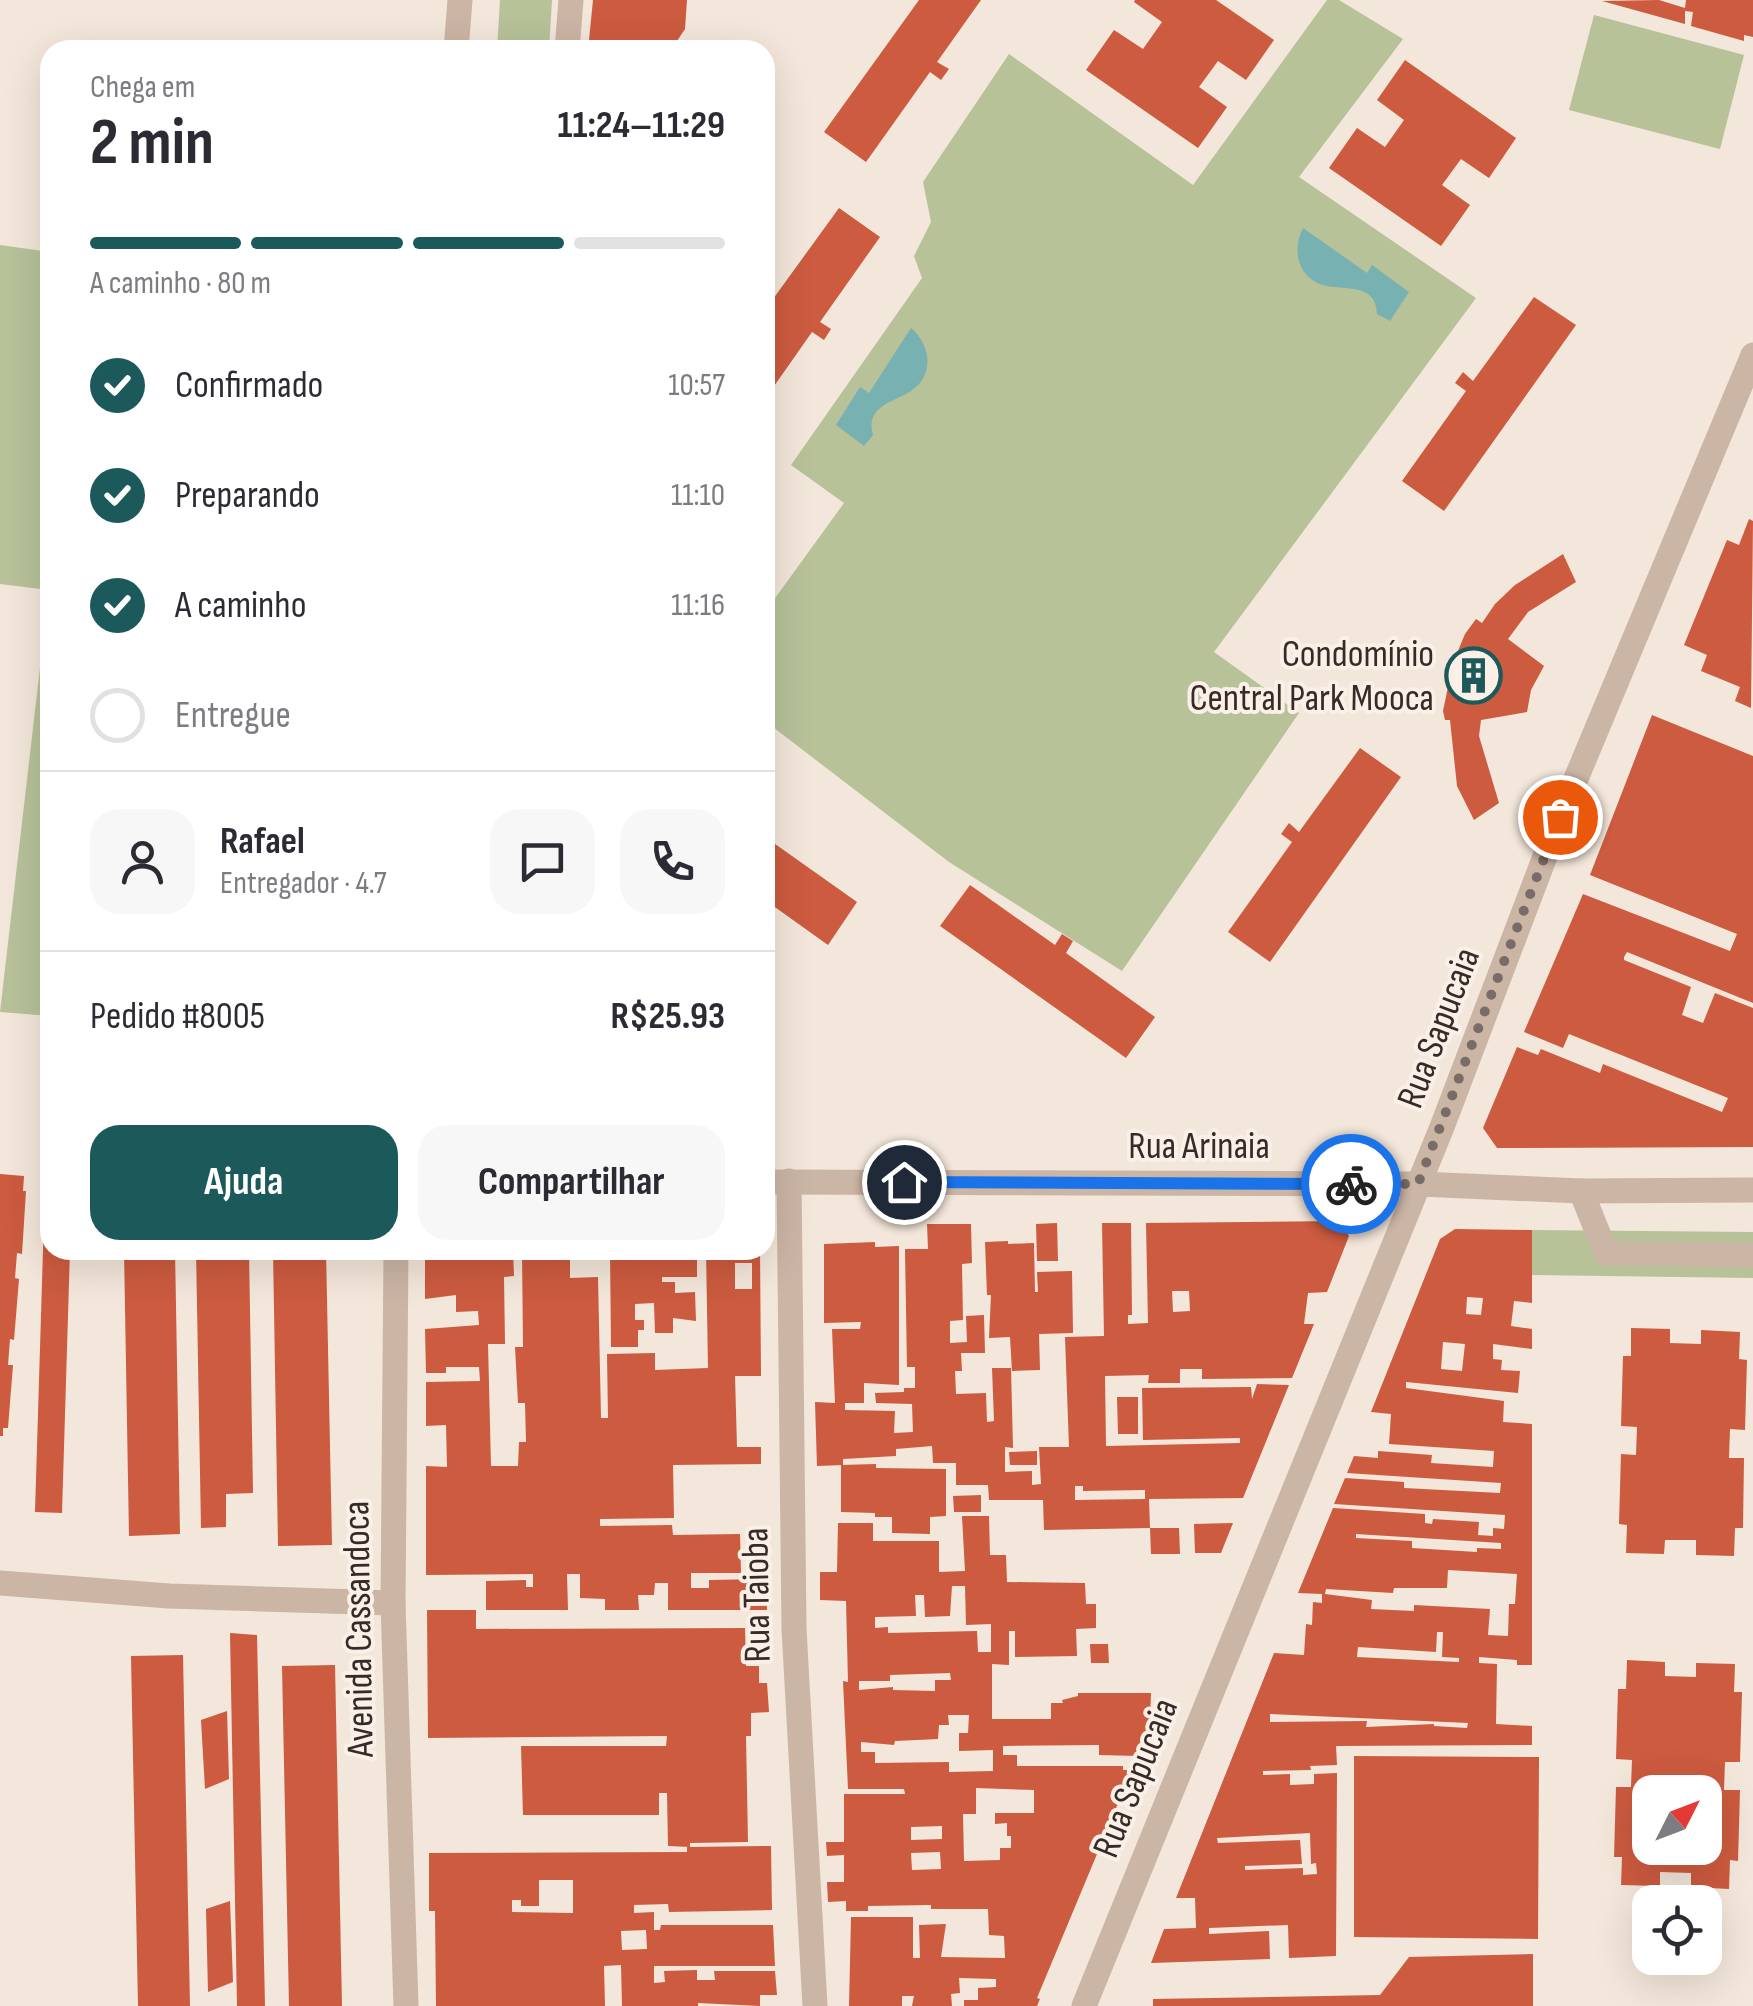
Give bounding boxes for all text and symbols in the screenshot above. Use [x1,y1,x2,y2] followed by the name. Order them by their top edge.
[90,68,195,107] text: Chega em
[558,103,725,148] text: 11:24–11:29
[90,105,214,183] text: 2 min
[90,264,271,303] text: A caminho · 80 m
[90,358,145,413] icon: check
[175,363,323,408] text: Confirmado
[668,366,725,405] text: 10:57
[90,468,145,523] icon: check
[175,473,320,518] text: Preparando
[671,476,725,515] text: 11:10
[90,578,145,633] icon: check
[175,583,306,628] text: A caminho
[671,586,725,625] text: 11:16
[1189,632,1434,721] place label: Condomínio Central Park Mooca
[1443,646,1503,706] building icon: Condomínio Central Park Mooca
[175,693,291,738] text: Entregue
[1518,775,1603,860] pin
[1533,790,1588,845] icon: bag
[90,809,195,914] button: person
[490,809,595,914] button: chat
[620,809,725,914] button: phone
[220,819,305,864] text: Rafael
[220,864,387,903] text: Entregador · 4.7
[1388,942,1490,1114] street label: Rua Sapucaia
[90,994,265,1039] text: Pedido #8005
[610,994,725,1039] text: R$25.93
[1128,1124,1270,1169] street label: Rua Arinaia
[90,1125,398,1240] button: Ajuda
[418,1125,725,1240] button: Compartilhar
[1301,1134,1401,1234] courier
[862,1140,947,1225] pin
[877,1155,932,1210] icon: home
[1324,1157,1379,1212] icon: bike
[334,1500,384,1759] street label: Avenida Cassandoca
[733,1527,781,1663] street label: Rua Taioba
[1084,1692,1188,1864] street label: Rua Sapucaia
[1632,1775,1722,1865] north arrow
[1632,1775,1722,1975] map controls
[1632,1885,1722,1975] button: locate

